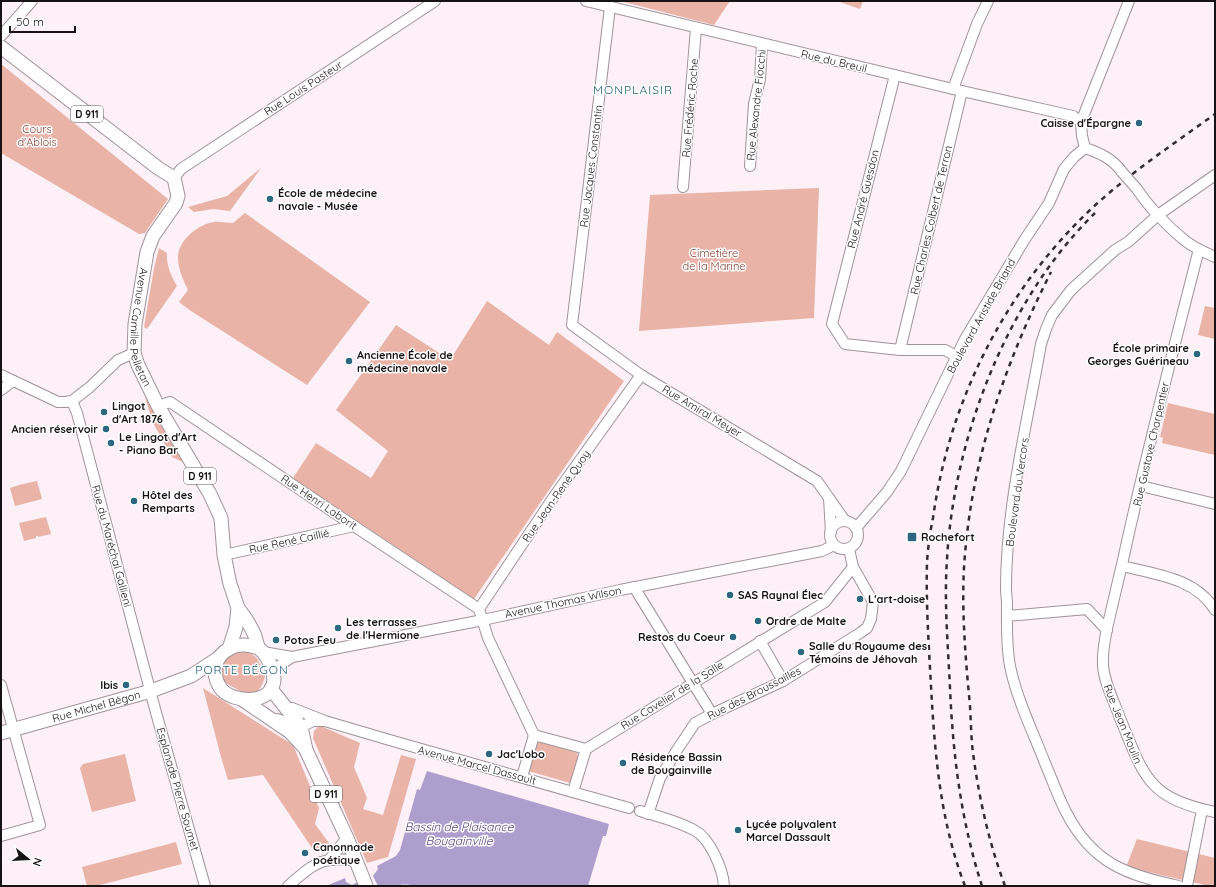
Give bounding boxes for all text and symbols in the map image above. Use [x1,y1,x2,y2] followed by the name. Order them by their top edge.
[10,8,75,34] scale bar
[16,14,44,29] text: 50 m
[800,47,868,75] street label: Rue du Breuil
[743,49,769,161] street label: Rue Alexandre Fiocchi
[261,57,345,119] street label: Rue Louis Pasteur
[679,58,701,158] street label: Rue Frédéric Roche
[593,82,673,97] district label: MONPLAISIR
[577,104,605,228] street label: Rue Jacques Constantin
[71,106,103,122] road number: D 911
[1040,116,1131,130] place label: Caisse d'Épargne
[1134,118,1144,128] marker: Caisse d'Épargne
[17,122,57,149] park label: Cours d'Ablois
[907,144,955,296] street label: Rue Charles Colbert de Terron
[844,148,882,250] street label: Rue André Guesdon
[278,186,378,213] place label: École de médecine navale - Musée
[265,194,275,204] marker: École de médecine navale - Musée
[682,246,746,273] park label: Cimetière de la Marine
[944,256,1018,376] street label: Boulevard Aristide Briand
[127,267,154,389] street label: Avenue Camille Pelletan
[1087,341,1189,368] place label: École primaire Georges Guérineau
[357,348,453,375] place label: Ancienne École de médecine navale
[1192,349,1202,359] marker: École primaire Georges Guérineau
[344,356,354,366] marker: Ancienne École de médecine navale
[1130,380,1172,508] street label: Rue Gustave Charpentier
[660,382,745,441] street label: Rue Amiral Meyer
[112,399,163,426] place label: Lingot d'Art 1876
[99,407,109,417] marker: Lingot d'Art 1876
[11,422,98,436] place label: Ancien réservoir
[101,424,111,434] marker: Ancien réservoir
[119,430,197,457] place label: Le Lingot d'Art - Piano Bar
[1002,437,1032,547] street label: Boulevard du Vercors
[106,438,116,448] marker: Le Lingot d'Art - Piano Bar
[519,447,593,545] street label: Rue Jean-René Quoy
[184,468,216,484] road number: D 911
[278,471,360,533] street label: Rue Henri Laborit
[89,483,135,609] street label: Rue du Maréchal Gallieni
[142,488,195,515] place label: Hôtel des Remparts
[129,496,139,506] marker: Hôtel des Remparts
[248,526,330,556] street label: Rue René Caillié
[921,530,975,544] place label: Rochefort
[906,531,918,543] marker: Rochefort
[503,583,623,621] street label: Avenue Thomas Wilson
[738,588,823,602] place label: SAS Raynal Élec
[725,590,735,600] marker: SAS Raynal Élec
[868,592,926,606] place label: L'art-doise
[855,594,865,604] marker: L'art-doise
[766,614,847,628] place label: Ordre de Malte
[346,615,420,642] place label: Les terrasses de l'Hermione
[753,616,763,626] marker: Ordre de Malte
[333,623,343,633] marker: Les terrasses de l'Hermione
[638,630,725,644] place label: Restos du Coeur
[728,632,738,642] marker: Restos du Coeur
[284,633,336,647] place label: Potos Feu
[271,635,281,645] marker: Potos Feu
[809,639,927,666] place label: Salle du Royaume des Témoins de Jéhovah
[796,647,806,657] marker: Salle du Royaume des Témoins de Jéhovah
[618,658,726,732] street label: Rue Cavelier de la Salle
[195,662,289,677] district label: PORTE BÉGON
[705,663,803,723] street label: Rue des Broussailles
[100,678,118,692] place label: Ibis
[121,680,131,690] marker: Ibis
[1101,682,1145,766] street label: Rue Jean Moulin
[51,687,142,725] street label: Rue Michel Bégon
[154,726,202,853] street label: Esplanade Pierre Soumet
[416,742,538,788] street label: Avenue Marcel Dassault
[497,747,545,761] place label: Jac'Lobo
[484,749,494,759] marker: Jac'Lobo
[631,750,722,777] place label: Résidence Bassin de Bougainville
[618,758,628,768] marker: Résidence Bassin de Bougainville
[310,786,342,802] road number: D 911
[746,817,837,844] place label: Lycée polyvalent Marcel Dassault
[404,819,515,848] water label: Bassin de Plaisance Bougainville
[733,825,743,835] marker: Lycée polyvalent Marcel Dassault
[8,839,48,879] north arrow
[313,840,374,867] place label: Canonnade poétique
[300,848,310,858] marker: Canonnade poétique
[30,856,45,868] text: N

